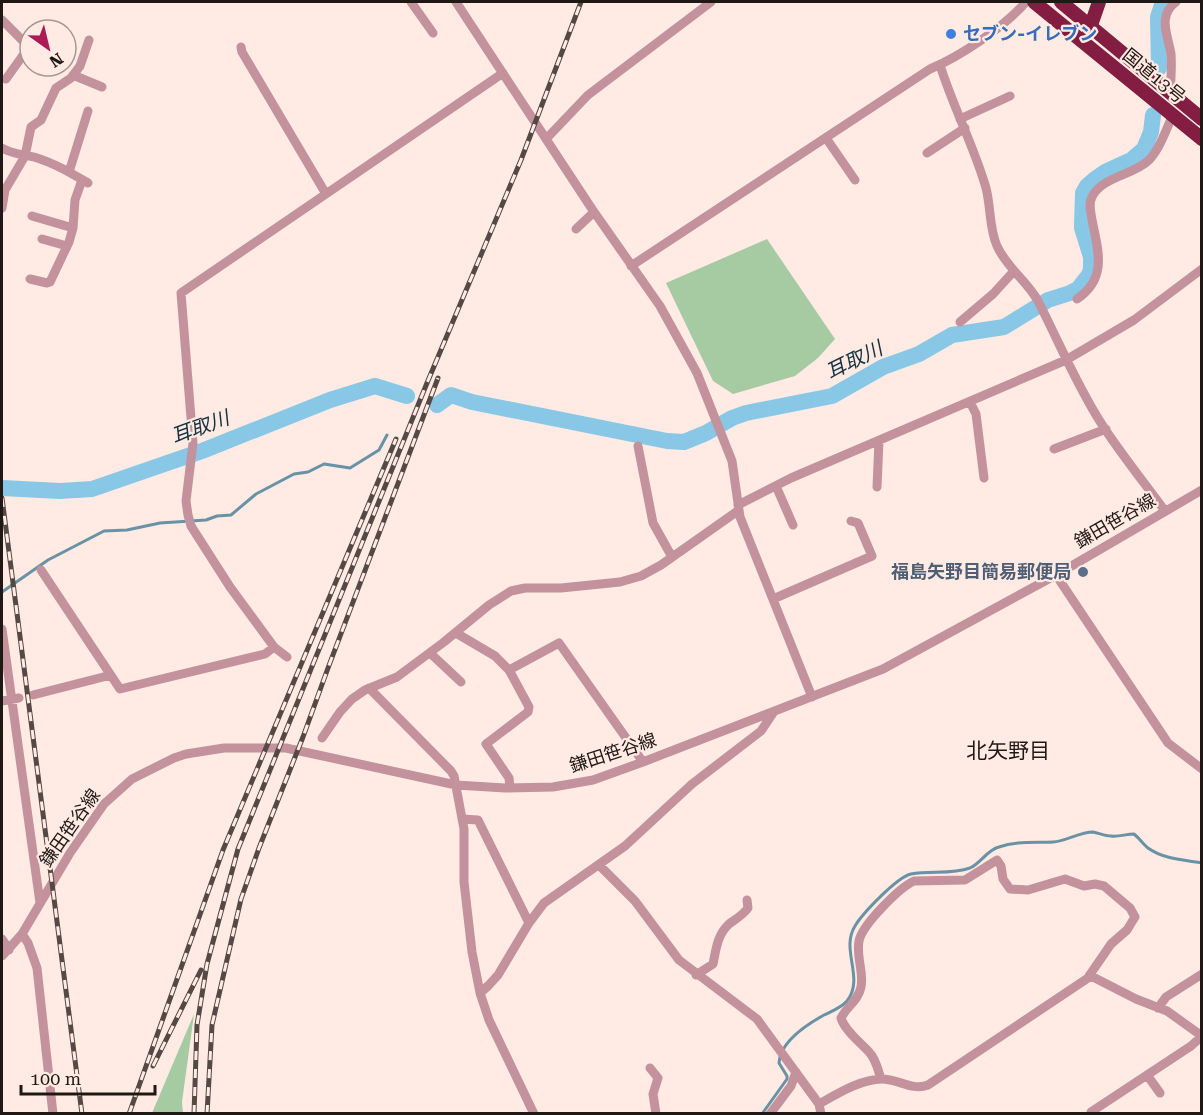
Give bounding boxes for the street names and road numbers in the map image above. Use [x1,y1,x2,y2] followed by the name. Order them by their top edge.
[1119,44,1190,107] street label: 国道13号
[1071,489,1159,552] street label: 鎌田笹谷線
[567,729,659,776] street label: 鎌田笹谷線
[35,785,104,871] street label: 鎌田笹谷線

